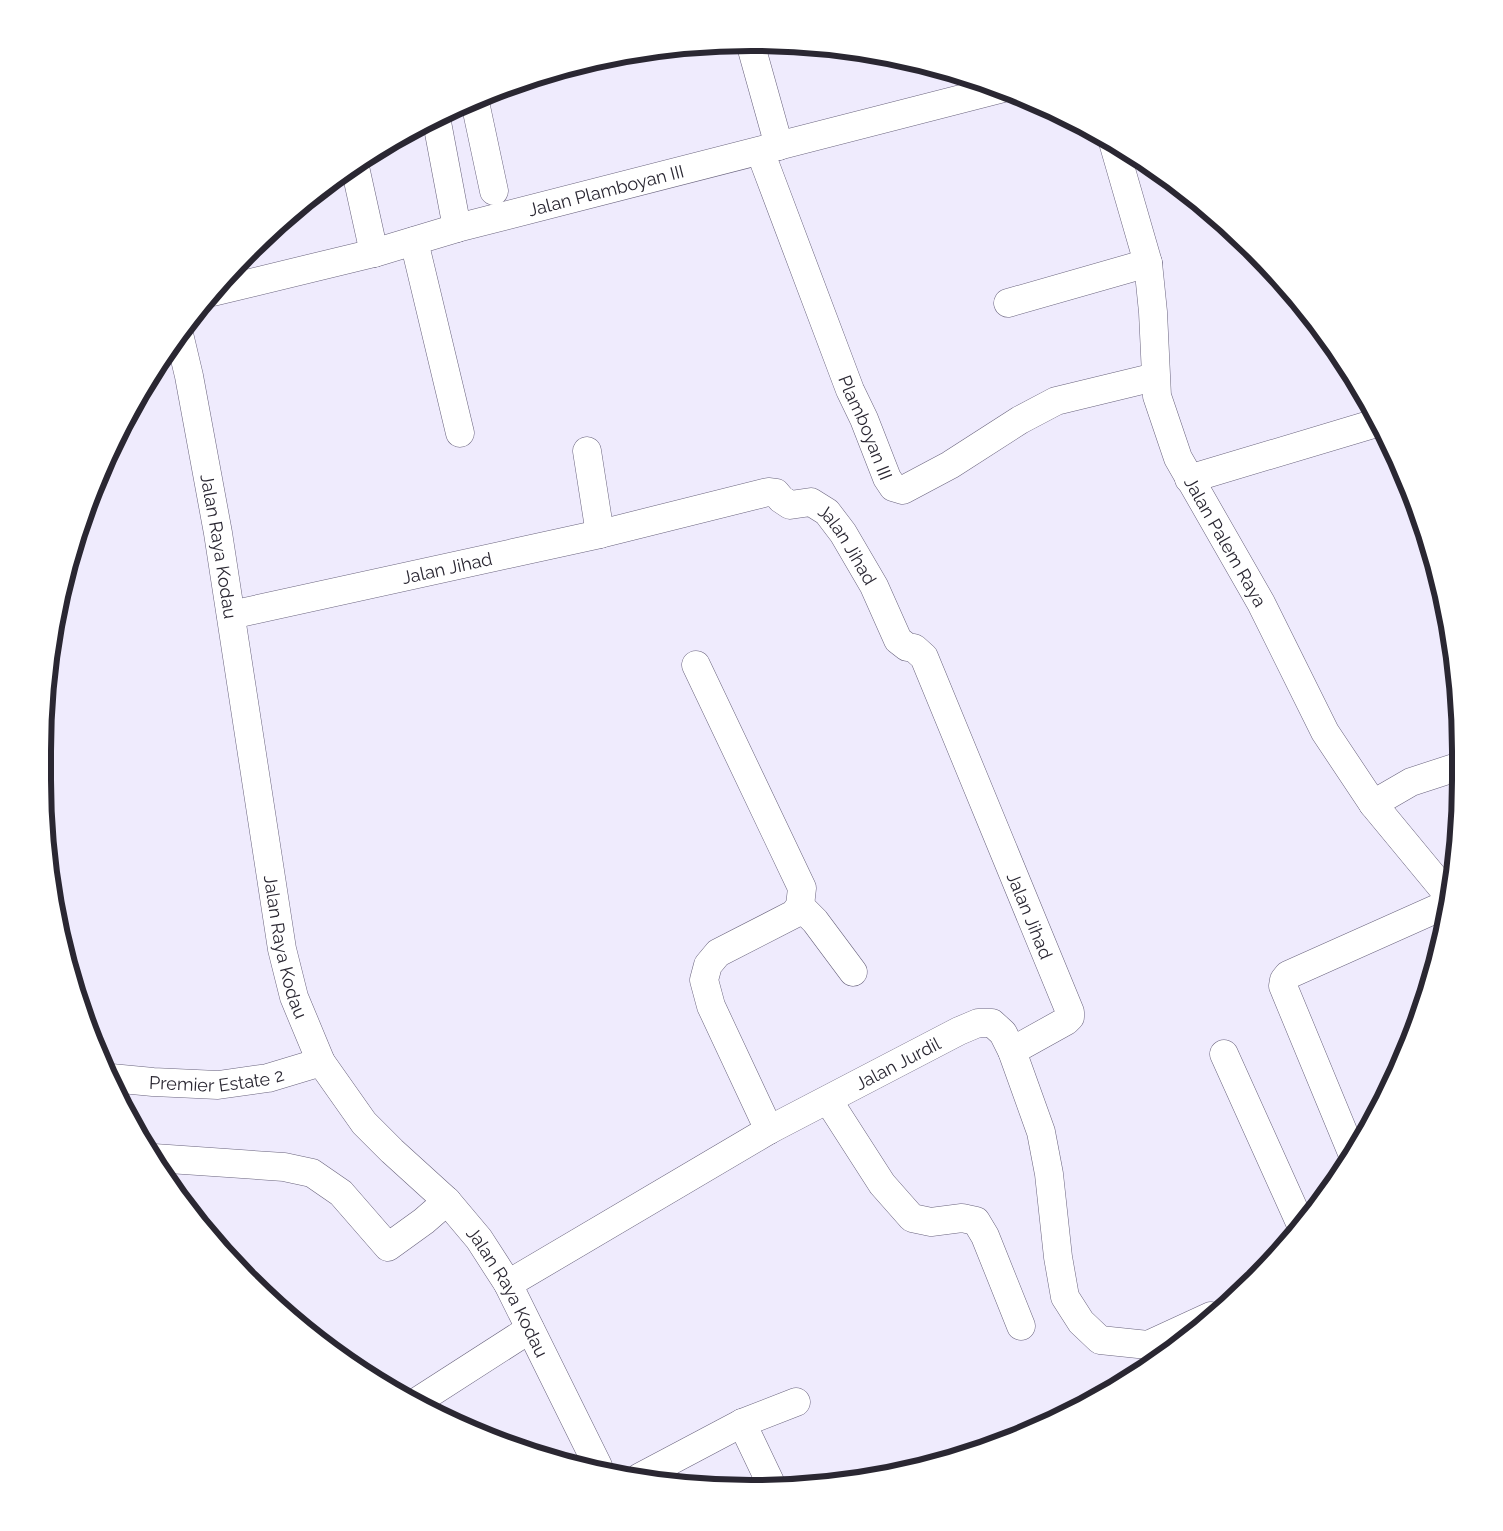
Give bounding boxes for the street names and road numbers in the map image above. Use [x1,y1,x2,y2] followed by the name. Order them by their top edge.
[526,160,686,220] street label: Jalan Plamboyan III
[835,372,897,483] street label: Plamboyan III
[197,472,242,620] street label: Jalan Raya Kodau
[1180,473,1271,610] street label: Jalan Palem Raya
[815,499,881,588] street label: Jalan Jihad
[400,548,494,588] street label: Jalan Jihad
[1003,869,1057,962] street label: Jalan Jihad
[260,873,312,1022] street label: Jalan Raya Kodau
[851,1032,944,1094] street label: Jalan Jurdil
[149,1063,286,1096] street label: Premier Estate 2
[463,1222,553,1360] street label: Jalan Raya Kodau

